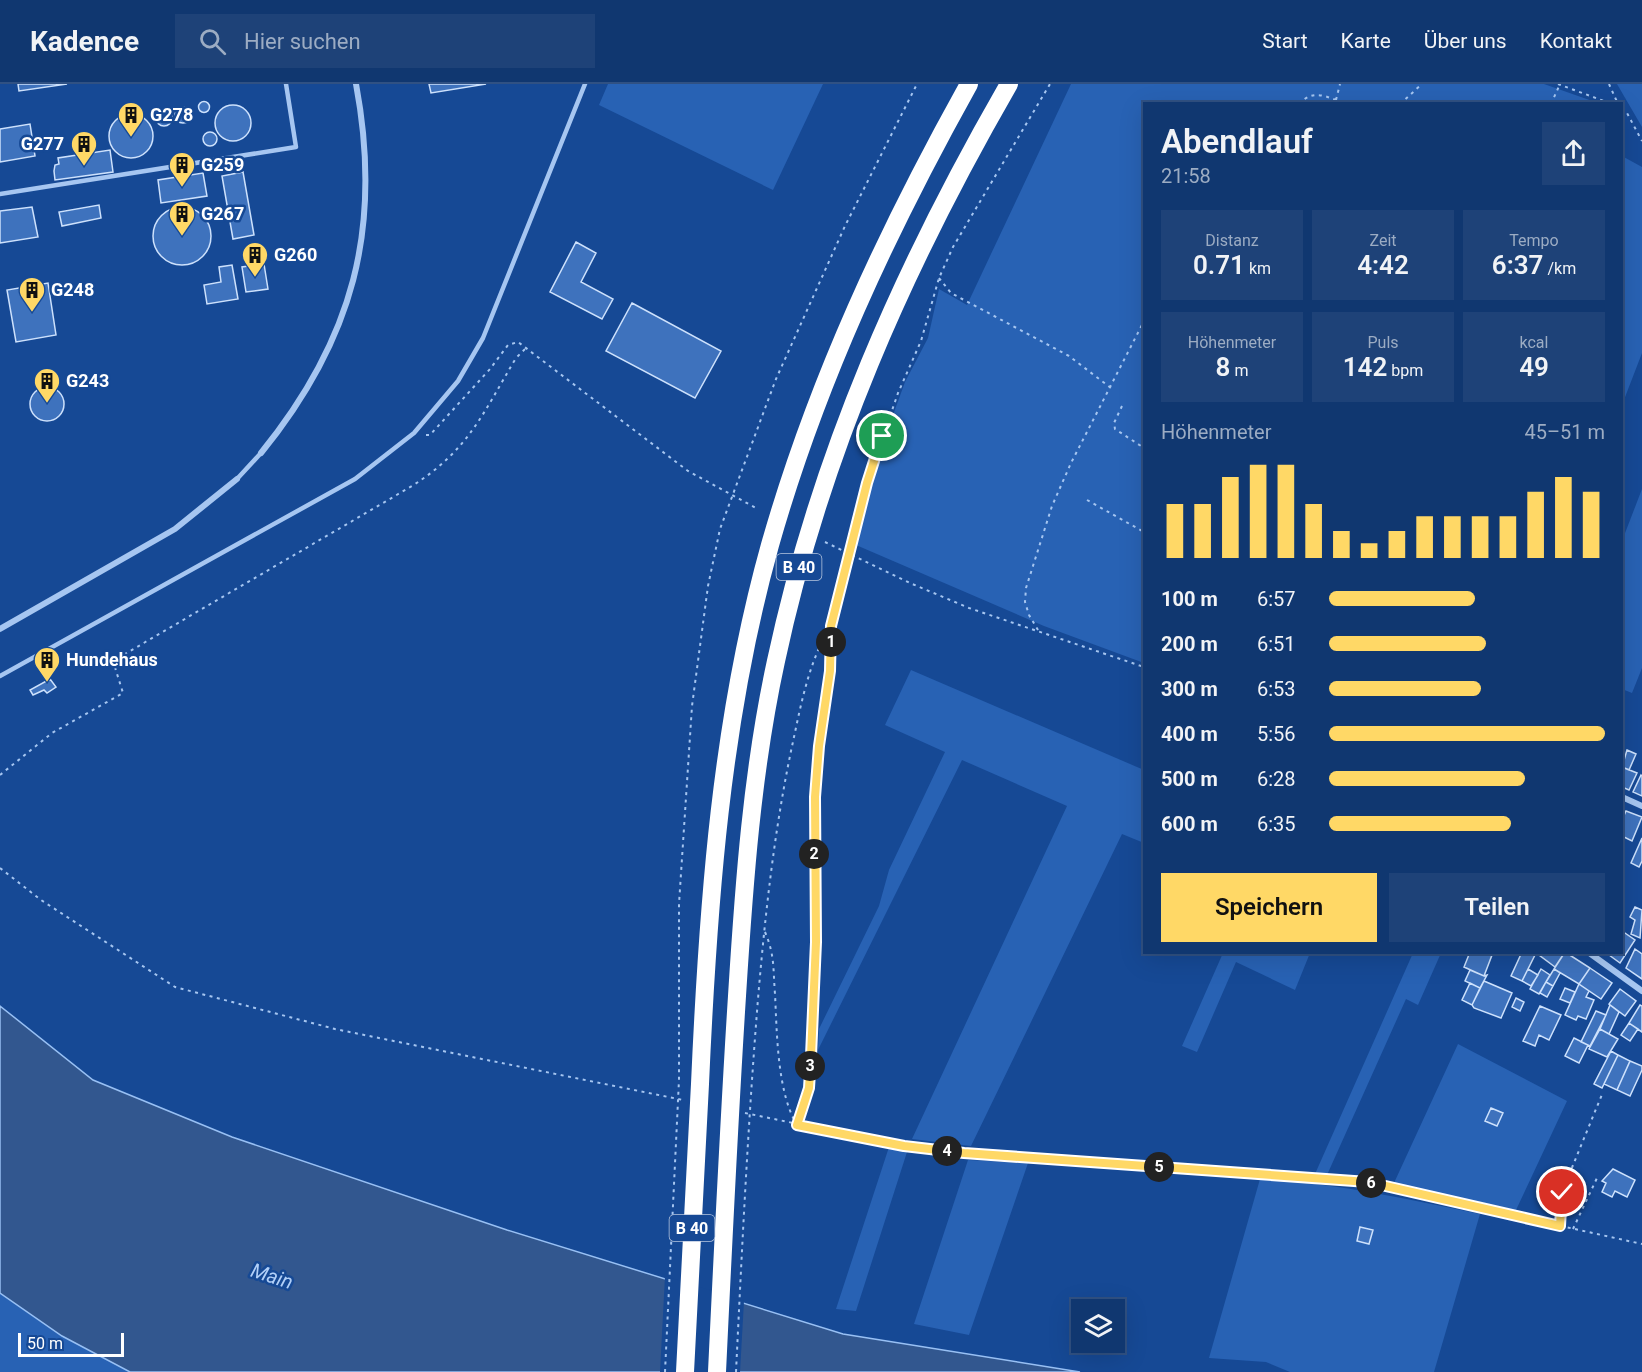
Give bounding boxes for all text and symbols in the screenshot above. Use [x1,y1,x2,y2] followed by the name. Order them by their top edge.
[175,14,595,68] search box
[30,25,139,58] text: Kadence
[196,25,229,58] icon: search
[244,29,361,54] text: Hier suchen
[1262,29,1308,53] text: Start
[1341,29,1391,53] text: Karte
[1424,29,1507,53] text: Über uns
[1540,29,1612,53] text: Kontakt
[116,100,146,138] building icon: G278
[150,104,193,125] place label: G278
[1161,122,1313,161] text: Abendlauf
[1542,122,1605,185] button: share
[69,129,99,167] building icon: G277
[21,133,64,154] place label: G277
[167,150,197,188] building icon: G259
[201,154,244,175] place label: G259
[1161,164,1211,188] text: 21:58
[167,199,197,237] building icon: G267
[201,203,244,224] place label: G267
[1205,231,1259,250] text: Distanz
[1369,231,1397,250] text: Zeit
[1509,231,1559,250] text: Tempo
[240,240,270,278] building icon: G260
[274,244,317,265] place label: G260
[1193,250,1245,280] text: 0.71
[1357,250,1409,280] text: 4:42
[1492,250,1543,280] text: 6:37
[1245,259,1271,278] text: km
[1543,259,1576,278] text: /km
[17,275,47,313] building icon: G248
[51,279,94,300] place label: G248
[1188,333,1276,352] text: Höhenmeter
[1367,333,1399,352] text: Puls
[1520,333,1548,352] text: kcal
[1216,352,1230,382] text: 8
[1343,352,1387,382] text: 142
[1519,352,1549,382] text: 49
[1230,361,1248,380] text: m
[1387,361,1423,380] text: bpm
[32,366,62,404] building icon: G243
[66,370,109,391] place label: G243
[856,410,907,461] pin
[865,419,898,452] icon: arrive
[1161,420,1271,444] text: Höhenmeter
[1524,420,1605,444] text: 45–51 m
[776,554,822,580] road number: B 40
[1161,587,1218,611] text: 100 m
[1257,587,1296,611] text: 6:57
[816,627,846,657] pin: 1
[826,632,836,651] text: 1
[1161,632,1218,656] text: 200 m
[1257,632,1296,656] text: 6:51
[32,645,62,683] building icon: Hundehaus
[66,649,158,670] place label: Hundehaus
[1161,677,1218,701] text: 300 m
[1257,677,1296,701] text: 6:53
[1161,722,1218,746] text: 400 m
[1257,722,1296,746] text: 5:56
[1161,767,1218,791] text: 500 m
[1257,767,1296,791] text: 6:28
[1161,812,1218,836] text: 600 m
[1257,812,1296,836] text: 6:35
[799,839,829,869] pin: 2
[809,844,819,863] text: 2
[1161,873,1377,942] button: Speichern
[1389,873,1605,942] button: Teilen
[795,1051,825,1081] pin: 3
[805,1056,815,1075] text: 3
[932,1136,962,1166] pin: 4
[942,1141,952,1160] text: 4
[1144,1152,1174,1182] pin: 5
[1154,1157,1164,1176] text: 5
[1536,1166,1587,1217] pin
[1356,1168,1386,1198] pin: 6
[1366,1173,1376,1192] text: 6
[1545,1175,1578,1208] icon: check
[670,1215,714,1241] road number: B 40
[248,1258,296,1294] water label: Main
[1071,1299,1125,1353] map controls
[1071,1299,1125,1353] button: layers
[18,1330,124,1358] scale bar
[27,1334,63,1353] text: 50 m

